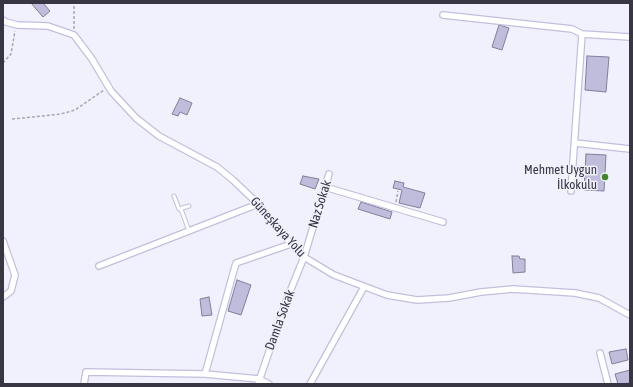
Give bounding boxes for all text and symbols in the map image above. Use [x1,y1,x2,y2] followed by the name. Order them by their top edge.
[524,162,597,193] place label: Mehmet Uygun İlkokulu
[600,172,610,182] marker: Mehmet Uygun İlkokulu
[305,178,335,230] street label: Naz Sokak
[247,194,309,260] street label: Güneşkaya Yolu
[262,288,298,352] street label: Damla Sokak

